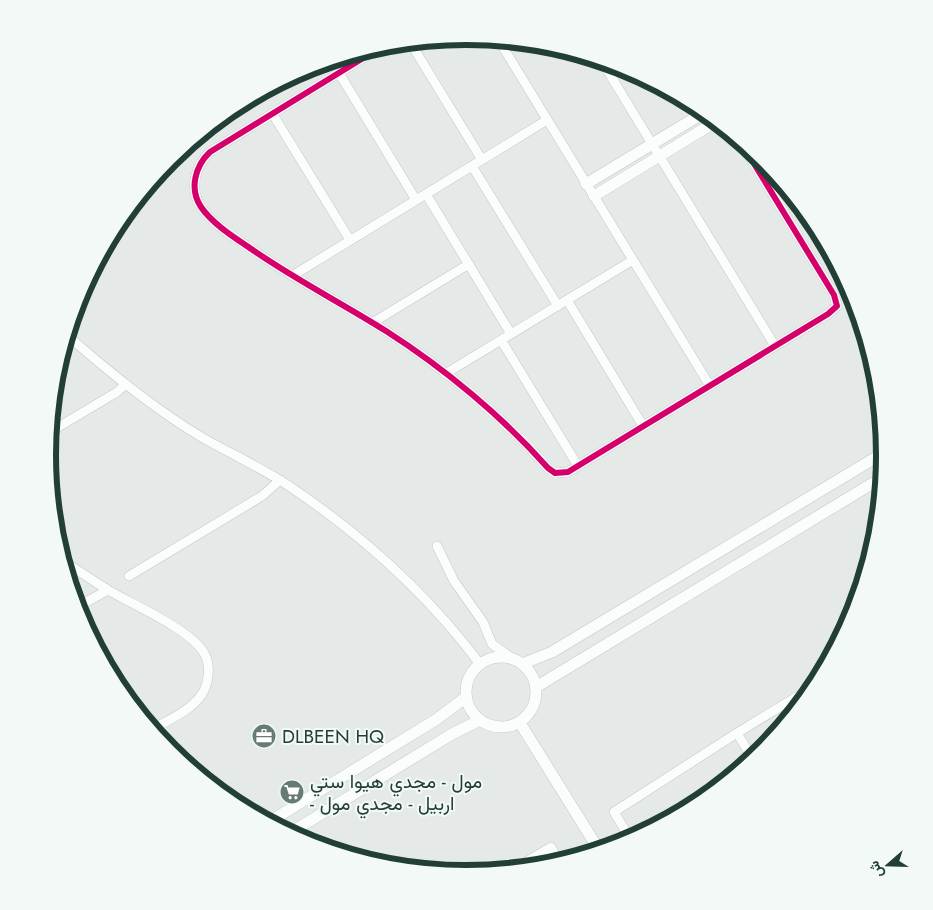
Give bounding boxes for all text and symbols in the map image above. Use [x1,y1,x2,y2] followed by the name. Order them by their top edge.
[251,723,277,749] office icon: DLBEEN HQ
[282,723,384,750] place label: DLBEEN HQ
[310,768,482,819] place label: مول - مجدي هيوا ستي - اربيل - مجدي مول
[279,779,305,805] supermarket icon: مول - مجدي هيوا ستي - اربيل - مجدي مول
[863,840,913,890] north arrow
[863,858,888,881] text: ش

